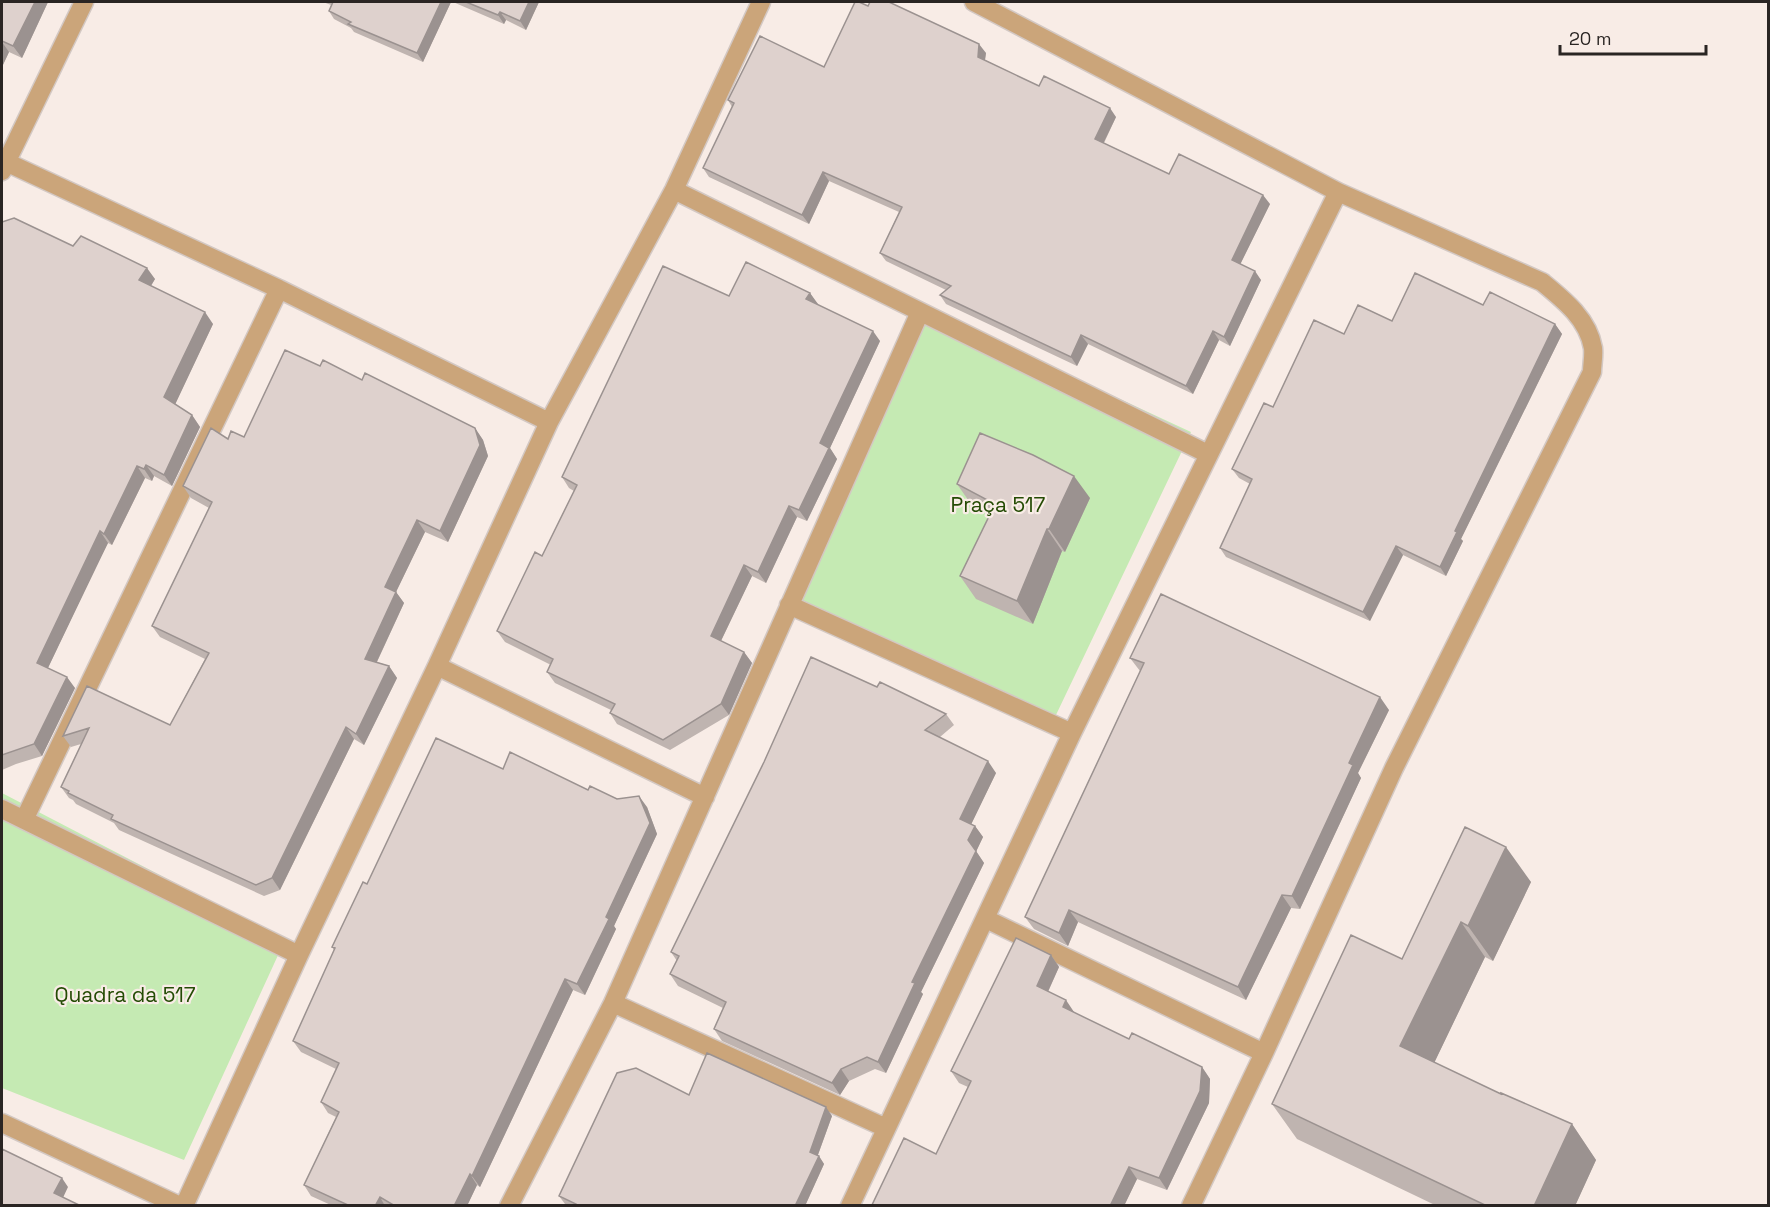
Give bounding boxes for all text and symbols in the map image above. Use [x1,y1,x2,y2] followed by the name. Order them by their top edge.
[1560,18,1706,56] scale bar
[1569,27,1612,50] text: 20 m
[951,491,1046,518] park label: Praça 517
[54,981,196,1008] park label: Quadra da 517

